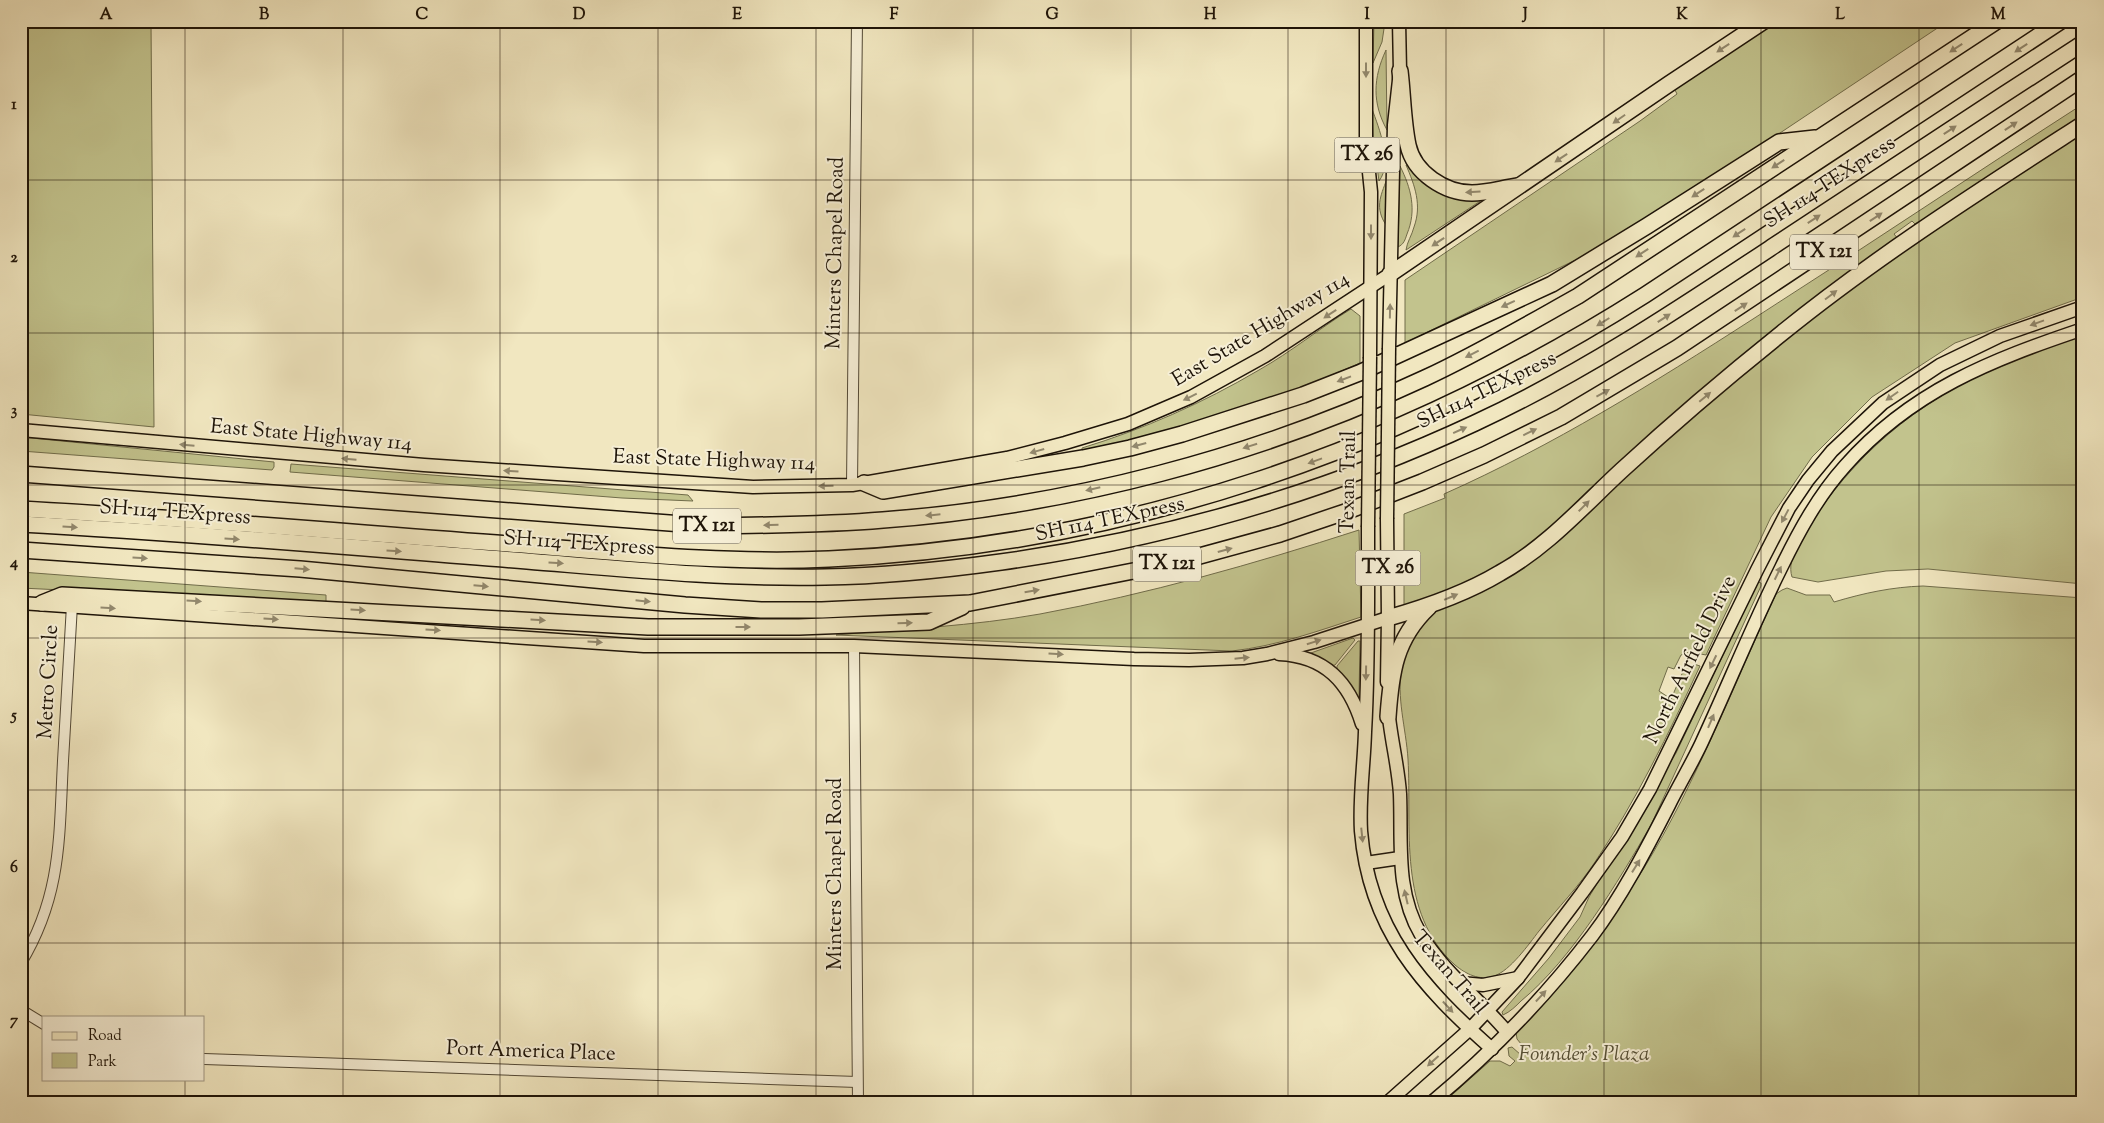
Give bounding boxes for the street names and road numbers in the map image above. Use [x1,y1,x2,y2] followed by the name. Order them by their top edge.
[1758,129,1902,237] street label: SH 114 TEXpress
[1334,138,1400,172] road number: TX 26
[819,156,853,350] street label: Minters Chapel Road
[1790,234,1858,270] road number: TX 121
[1166,265,1356,395] street label: East State Highway 114
[1412,344,1562,438] street label: SH 114 TEXpress
[209,412,413,460] street label: East State Highway 114
[1333,430,1365,534] street label: Texan Trail
[612,442,816,480] street label: East State Highway 114
[1033,490,1187,550] street label: SH 114 TEXpress
[98,493,252,533] street label: SH 114 TEXpress
[673,508,741,544] road number: TX 121
[502,524,656,564] street label: SH 114 TEXpress
[1133,546,1201,582] road number: TX 121
[1356,550,1420,586] road number: TX 26
[1637,571,1745,749] street label: North Airfield Drive
[31,624,67,740] street label: Metro Circle
[821,778,851,970] street label: Minters Chapel Road
[1404,924,1494,1022] street label: Texan Trail
[446,1034,616,1070] street label: Port America Place

